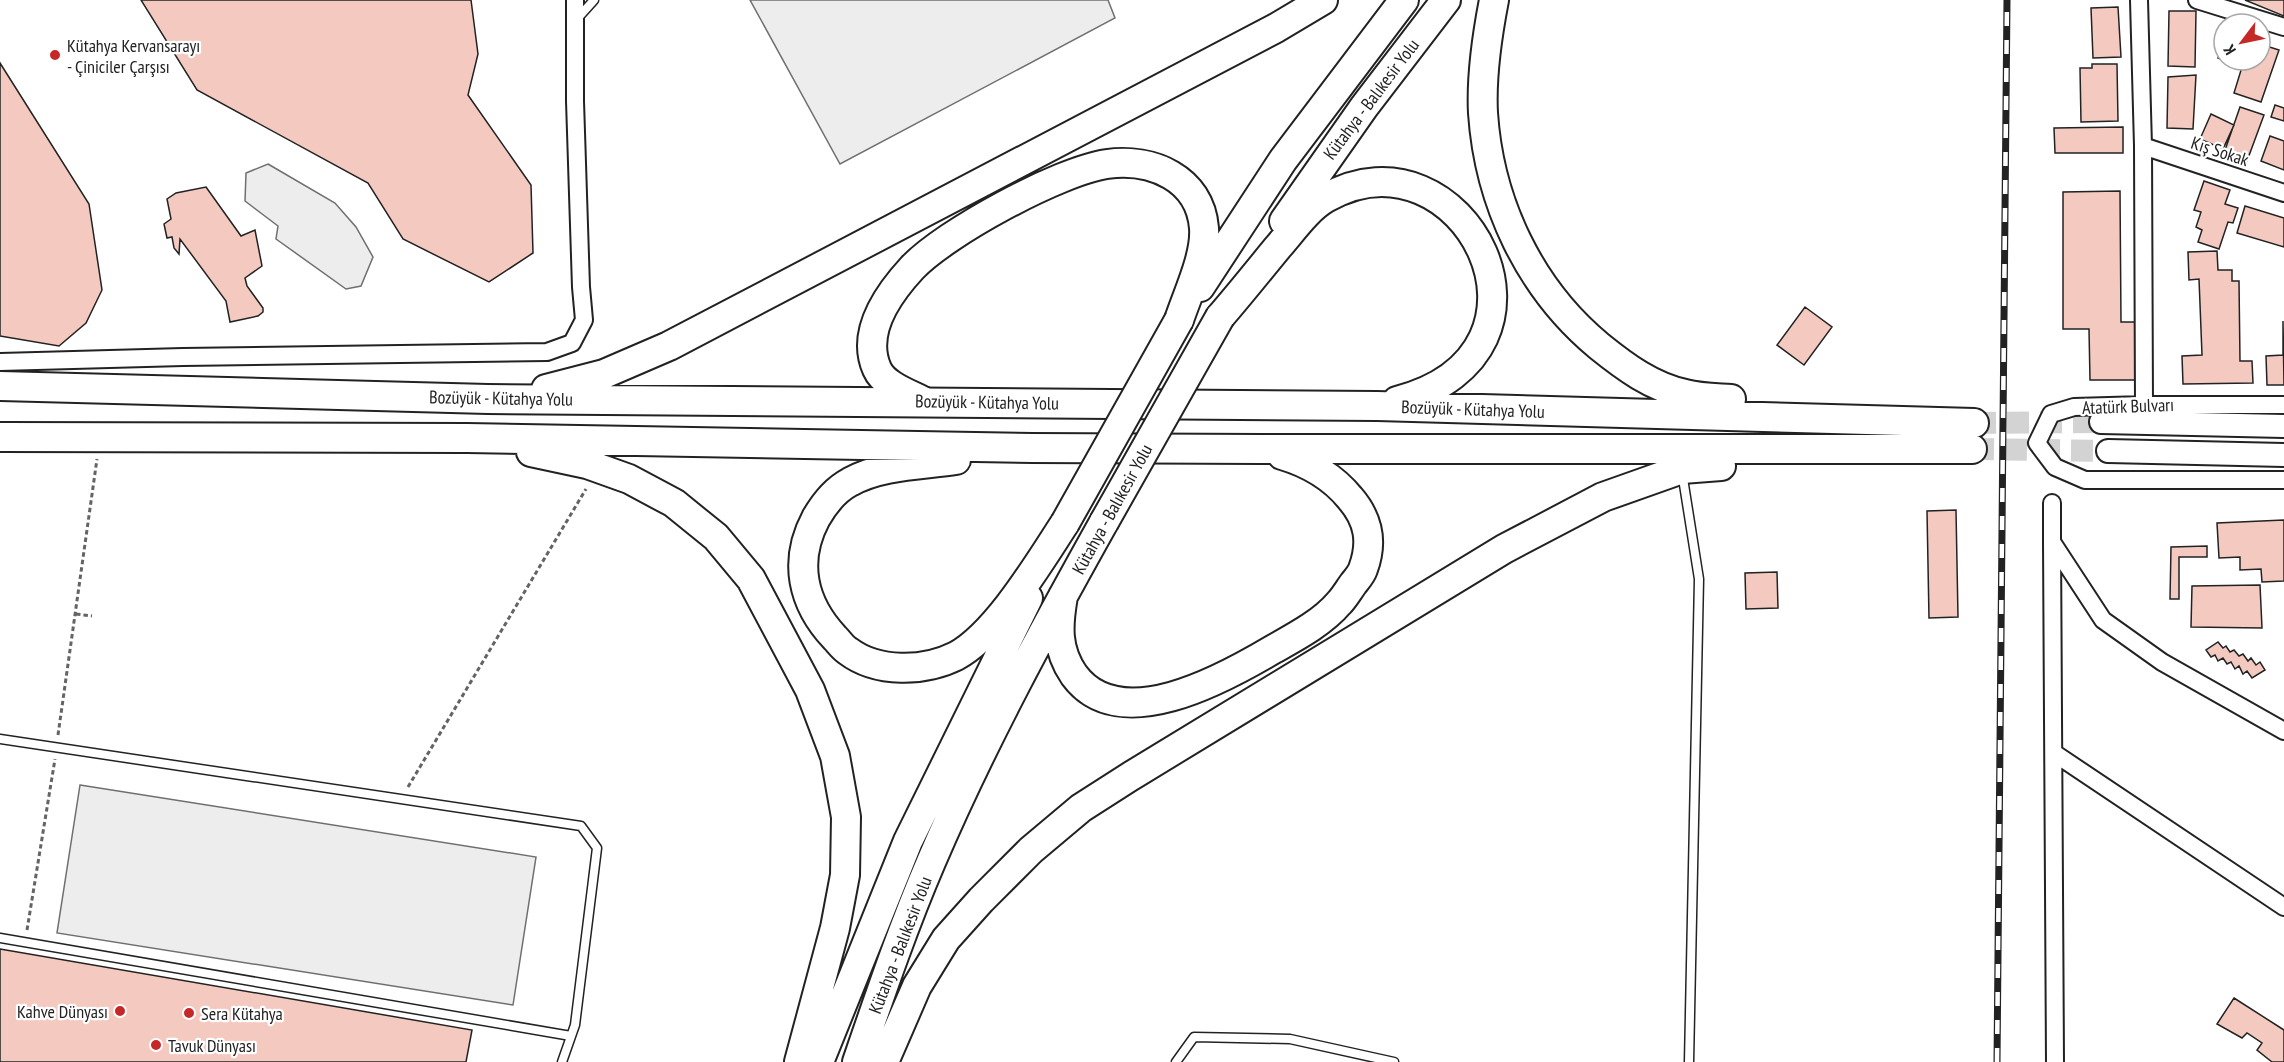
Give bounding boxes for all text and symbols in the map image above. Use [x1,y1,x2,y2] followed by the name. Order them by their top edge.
[2212,12,2272,72] north arrow
[67,34,200,78] place label: Kütahya Kervansarayı - Çiniciler Çarşısı
[1318,34,1424,164] street label: Kütahya - Balıkesir Yolu
[2218,41,2240,59] text: K
[48,48,62,62] marker: Kütahya Kervansarayı - Çiniciler Çarşısı
[2188,131,2252,171] street label: Kış Sokak
[429,385,573,411] street label: Bozüyük - Kütahya Yolu
[915,389,1059,415] street label: Bozüyük - Kütahya Yolu
[2082,393,2174,419] street label: Atatürk Bulvarı
[1401,395,1545,423] street label: Bozüyük - Kütahya Yolu
[1067,440,1157,578] street label: Kütahya - Balıkesir Yolu
[863,873,937,1017] street label: Kütahya - Balıkesir Yolu
[17,1000,108,1023] place label: Kahve Dünyası
[201,1002,283,1025] place label: Sera Kütahya
[113,1004,127,1018] marker: Kahve Dünyası
[182,1006,196,1020] marker: Sera Kütahya
[168,1034,256,1057] place label: Tavuk Dünyası
[149,1038,163,1052] marker: Tavuk Dünyası

